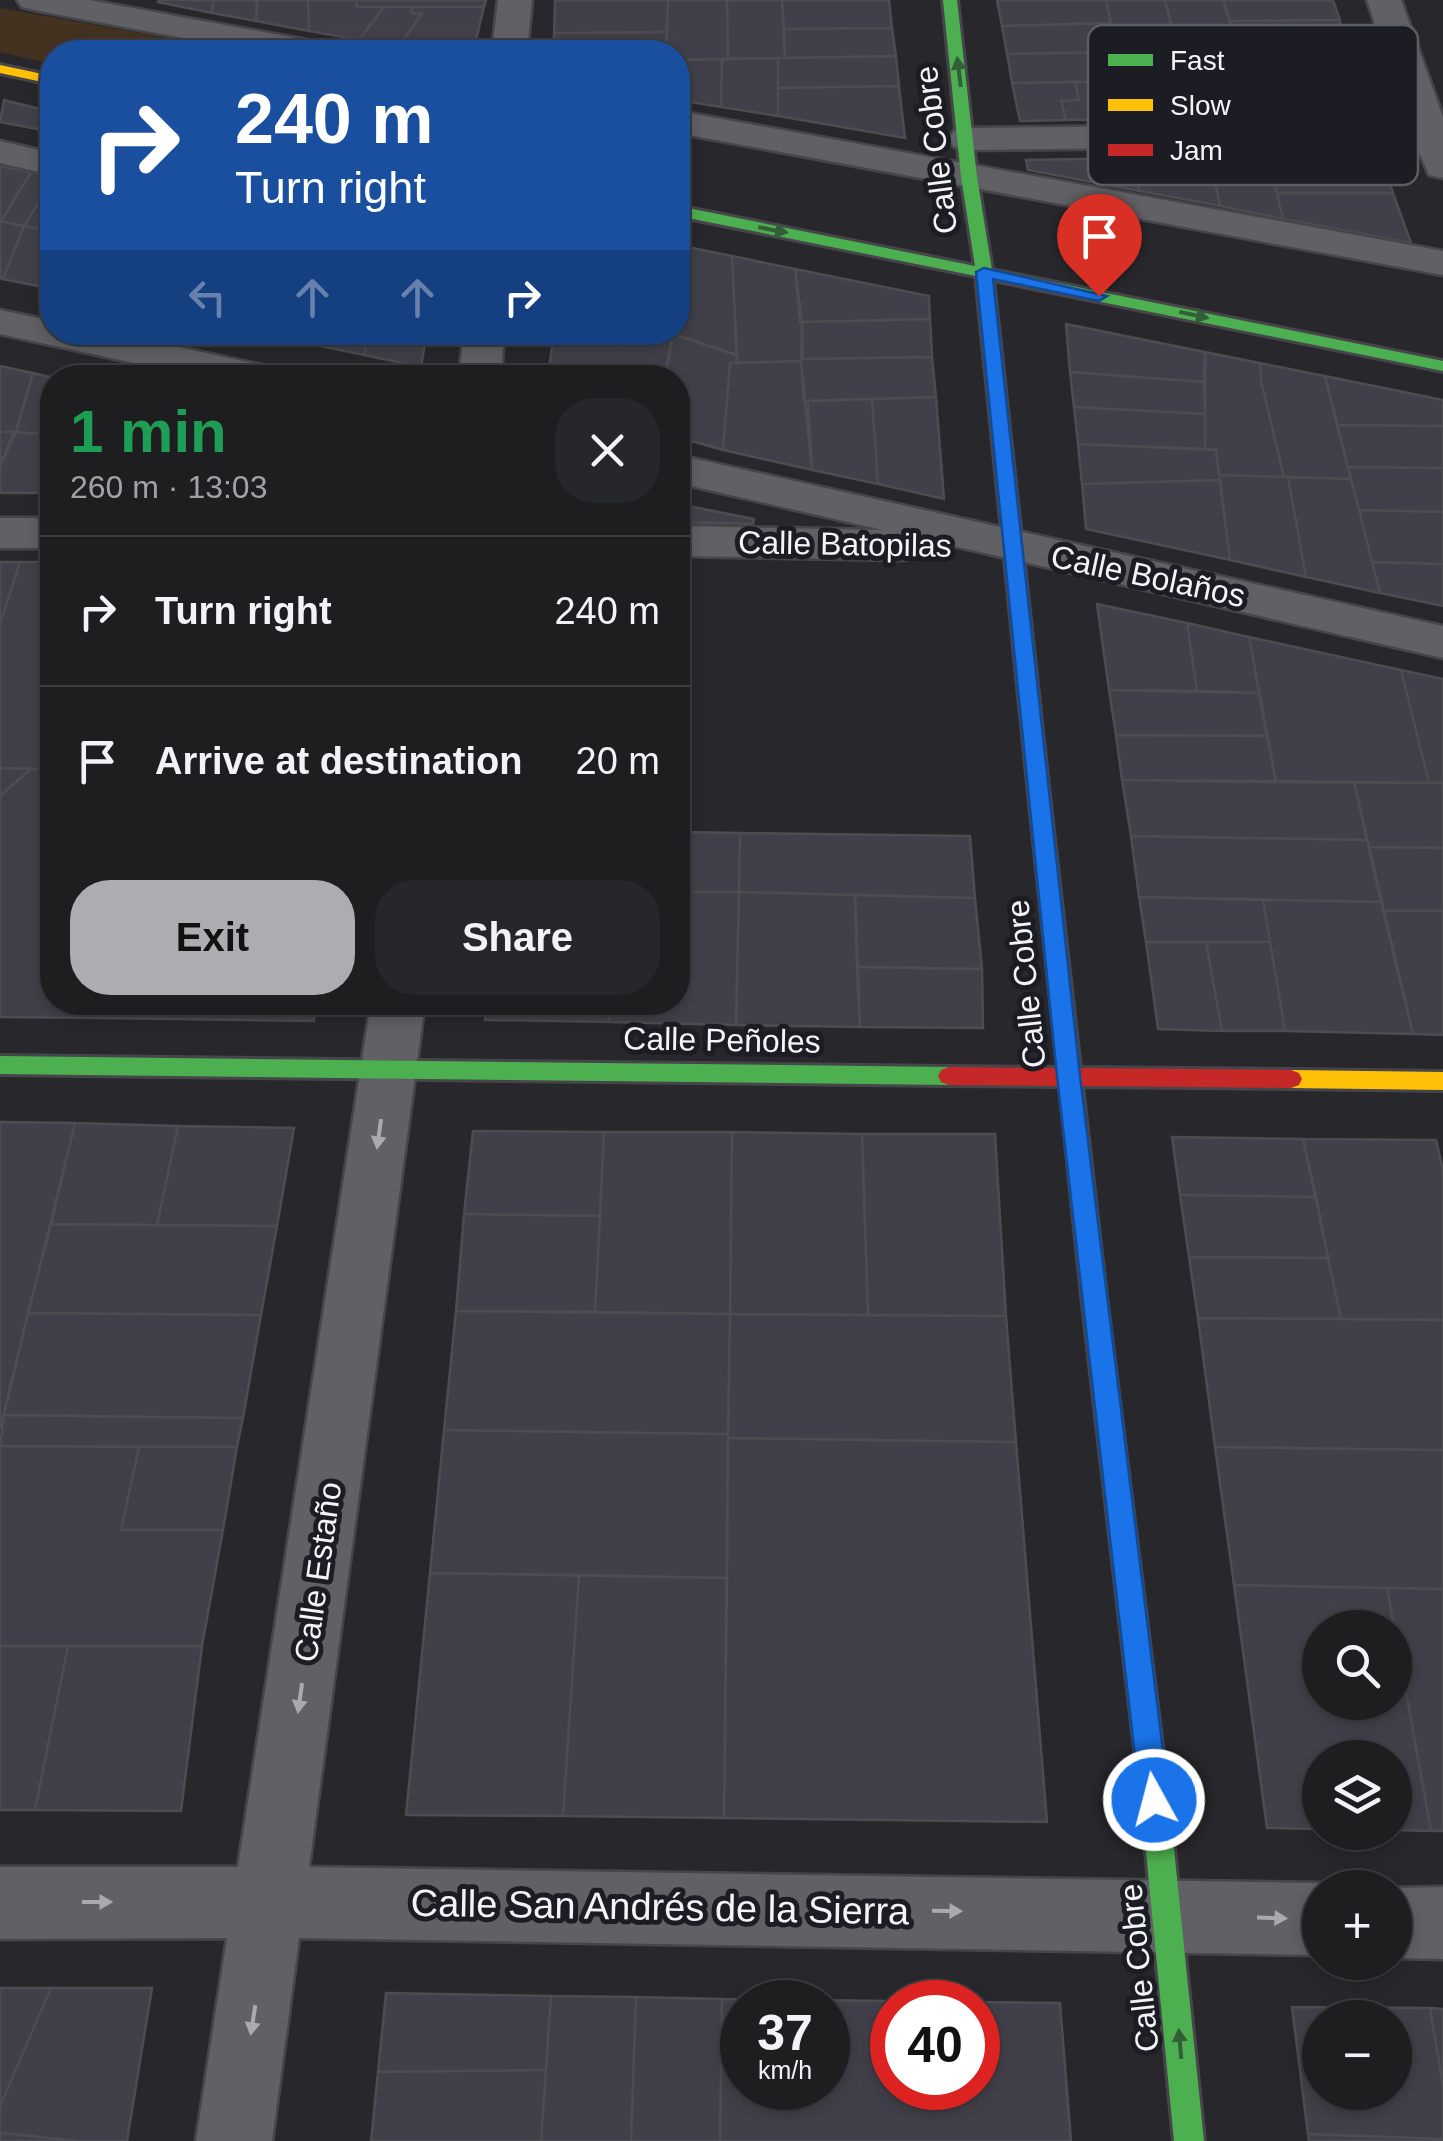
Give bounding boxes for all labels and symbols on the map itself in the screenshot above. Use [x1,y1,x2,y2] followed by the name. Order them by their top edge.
[1088,25,1418,185] legend
[1170,45,1225,76] text: Fast
[951,55,967,87] one-way arrow
[908,64,964,236] street label: Calle Cobre
[1170,90,1231,121] text: Slow
[1170,135,1223,166] text: Jam
[1057,194,1142,297] pin
[758,222,789,238] one-way arrow
[1179,308,1210,324] one-way arrow
[738,524,952,564] street label: Calle Batopilas
[1048,538,1248,614] street label: Calle Bolaños
[999,898,1053,1070] street label: Calle Cobre
[623,1020,821,1060] street label: Calle Peñoles
[371,1118,387,1150] one-way arrow
[288,1480,348,1664] street label: Calle Estaño
[291,1683,307,1714] one-way arrow
[1102,1748,1206,1852] position arrow
[410,1882,910,1932] street label: Calle San Andrés de la Sierra
[1112,1882,1166,2054] street label: Calle Cobre
[82,1894,114,1910] one-way arrow
[932,1903,964,1919] one-way arrow
[1257,1910,1289,1926] one-way arrow
[870,1980,1000,2110] speed limit sign: 40
[244,2004,260,2036] one-way arrow
[1171,2027,1187,2059] one-way arrow

